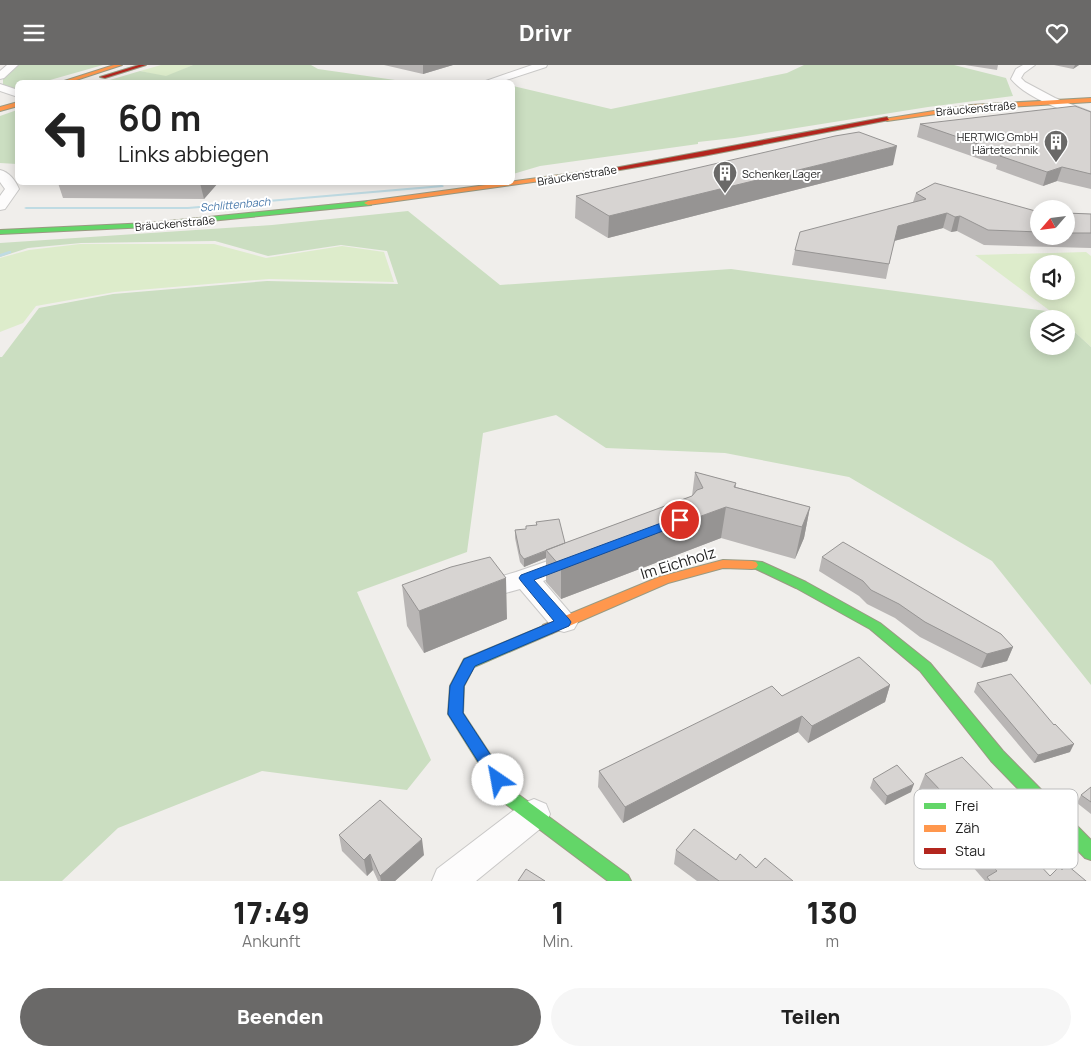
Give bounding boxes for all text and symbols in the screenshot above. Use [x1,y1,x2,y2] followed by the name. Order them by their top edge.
[519,18,572,48] text: Drivr
[20,19,48,47] icon: menu
[1043,19,1071,47] icon: heart
[118,94,201,142] text: 60 m
[935,97,1017,119] street label: Bräuckenstraße
[35,100,100,165] icon: left
[957,129,1039,157] place label: HERTWIG GmbH Härtetechnik
[1043,129,1069,163] building icon: HERTWIG GmbH Härtetechnik
[118,139,269,169] text: Links abbiegen
[712,160,738,194] building icon: Schenker Lager
[536,161,618,189] street label: Bräuckenstraße
[742,166,821,181] place label: Schenker Lager
[199,193,271,215] water label: Schlittenbach
[1030,200,1075,245] north arrow
[1030,200,1075,355] map controls
[134,212,216,234] street label: Bräuckenstraße
[1030,255,1075,300] button: sound
[1030,310,1075,355] button: layers
[659,499,701,541] pin
[666,506,694,534] icon: arrive
[638,542,718,584] street label: Im Eichholz
[471,753,523,805] position arrow
[914,789,1078,869] legend
[955,796,978,815] text: Frei
[955,818,980,837] text: Zäh
[955,841,985,860] text: Stau
[233,892,310,933] text: 17:49
[551,892,565,933] text: 1
[806,892,858,933] text: 130
[242,930,301,952] text: Ankunft
[543,930,574,952] text: Min.
[825,930,839,952] text: m
[20,988,541,1046] button: Beenden
[551,988,1071,1046] button: Teilen

